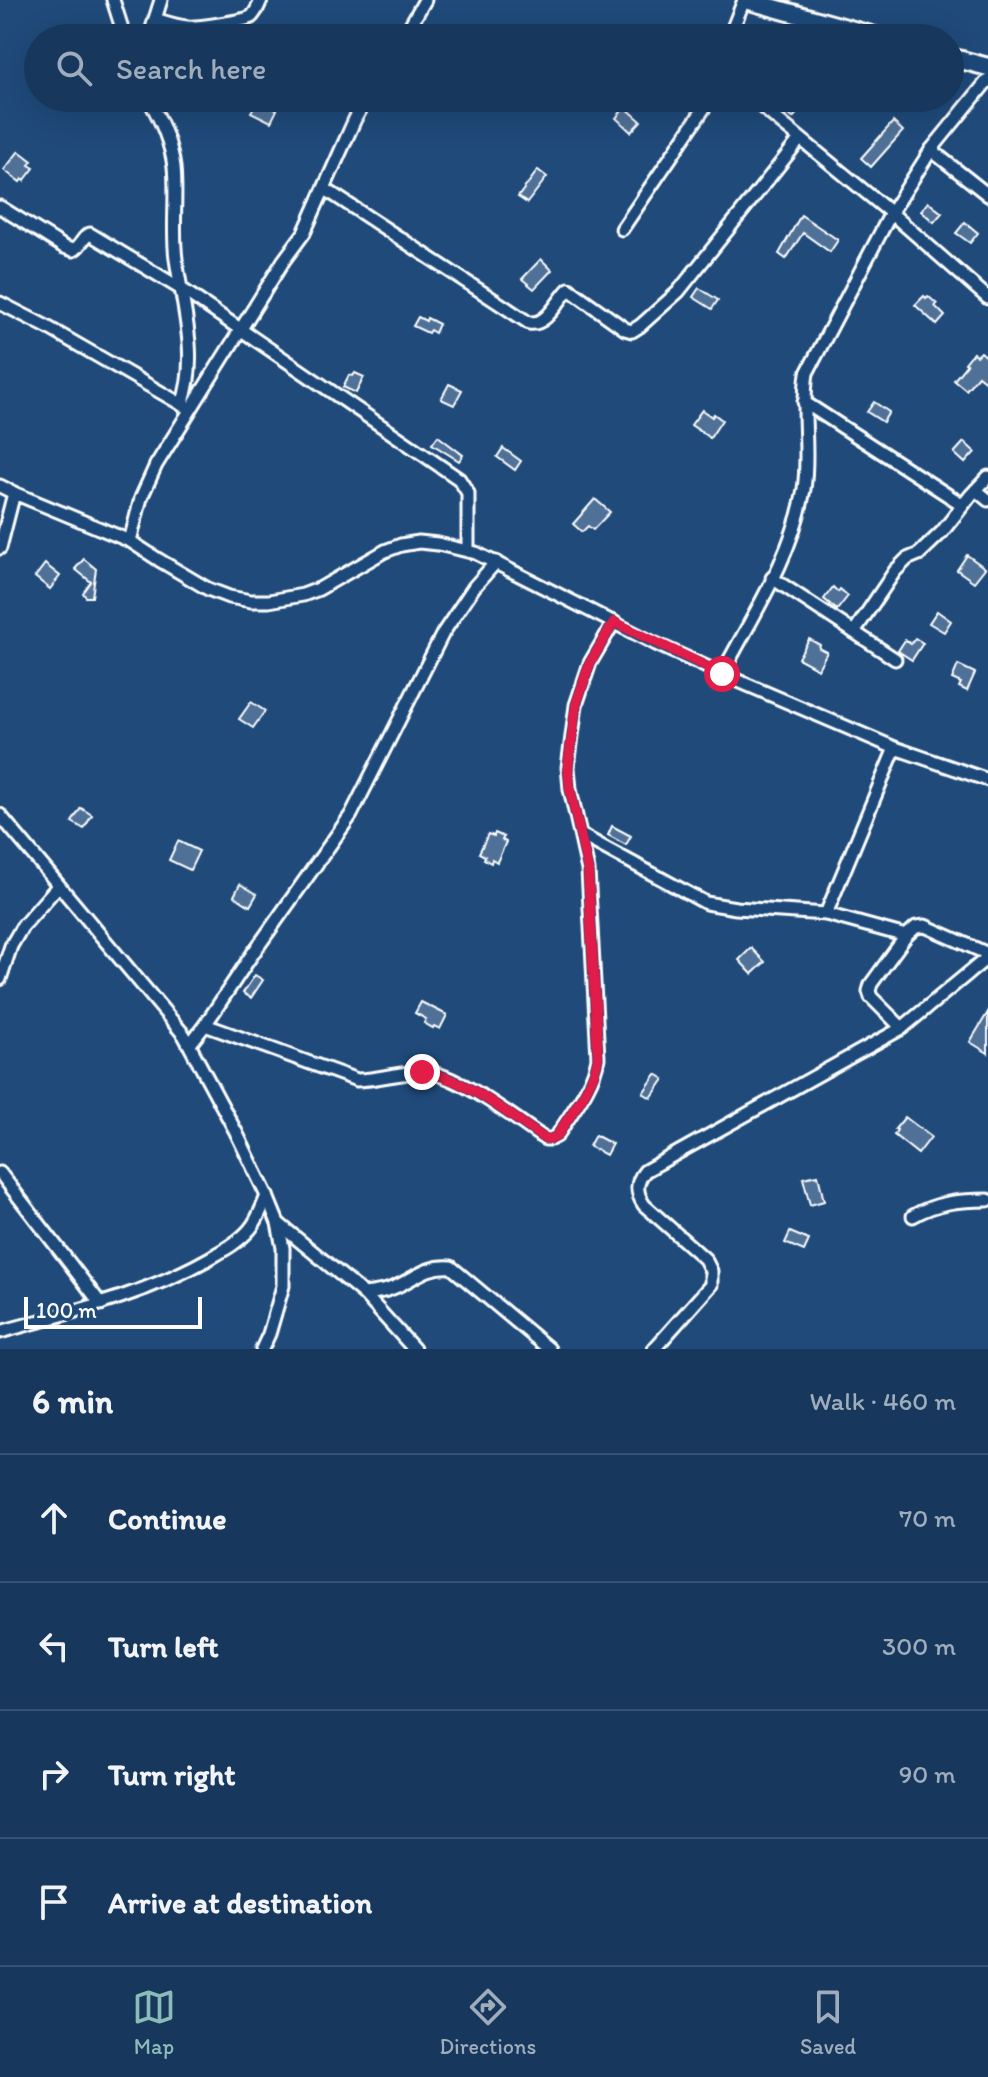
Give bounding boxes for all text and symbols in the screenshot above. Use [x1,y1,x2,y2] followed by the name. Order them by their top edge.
[24,24,964,112] search box
[52,46,96,90] icon: search
[116,50,266,87] text: Search here
[704,656,740,692] route start
[404,1054,440,1090] route end
[24,1293,202,1329] scale bar
[36,1297,97,1324] text: 100 m
[32,1381,113,1422] text: 6 min
[809,1385,956,1417] text: Walk · 460 m
[32,1496,76,1540] icon: ahead
[108,1500,227,1537] text: Continue
[899,1502,956,1534] text: 70 m
[32,1624,76,1668] icon: left
[108,1628,219,1665] text: Turn left
[882,1630,956,1662] text: 300 m
[32,1752,76,1796] icon: right
[108,1756,236,1793] text: Turn right
[899,1758,956,1790] text: 90 m
[32,1880,76,1924] icon: arrive
[108,1884,372,1921] text: Arrive at destination
[132,1985,176,2060] tab: Map
[440,1985,536,2060] tab: Directions
[800,1985,856,2060] tab: Saved

